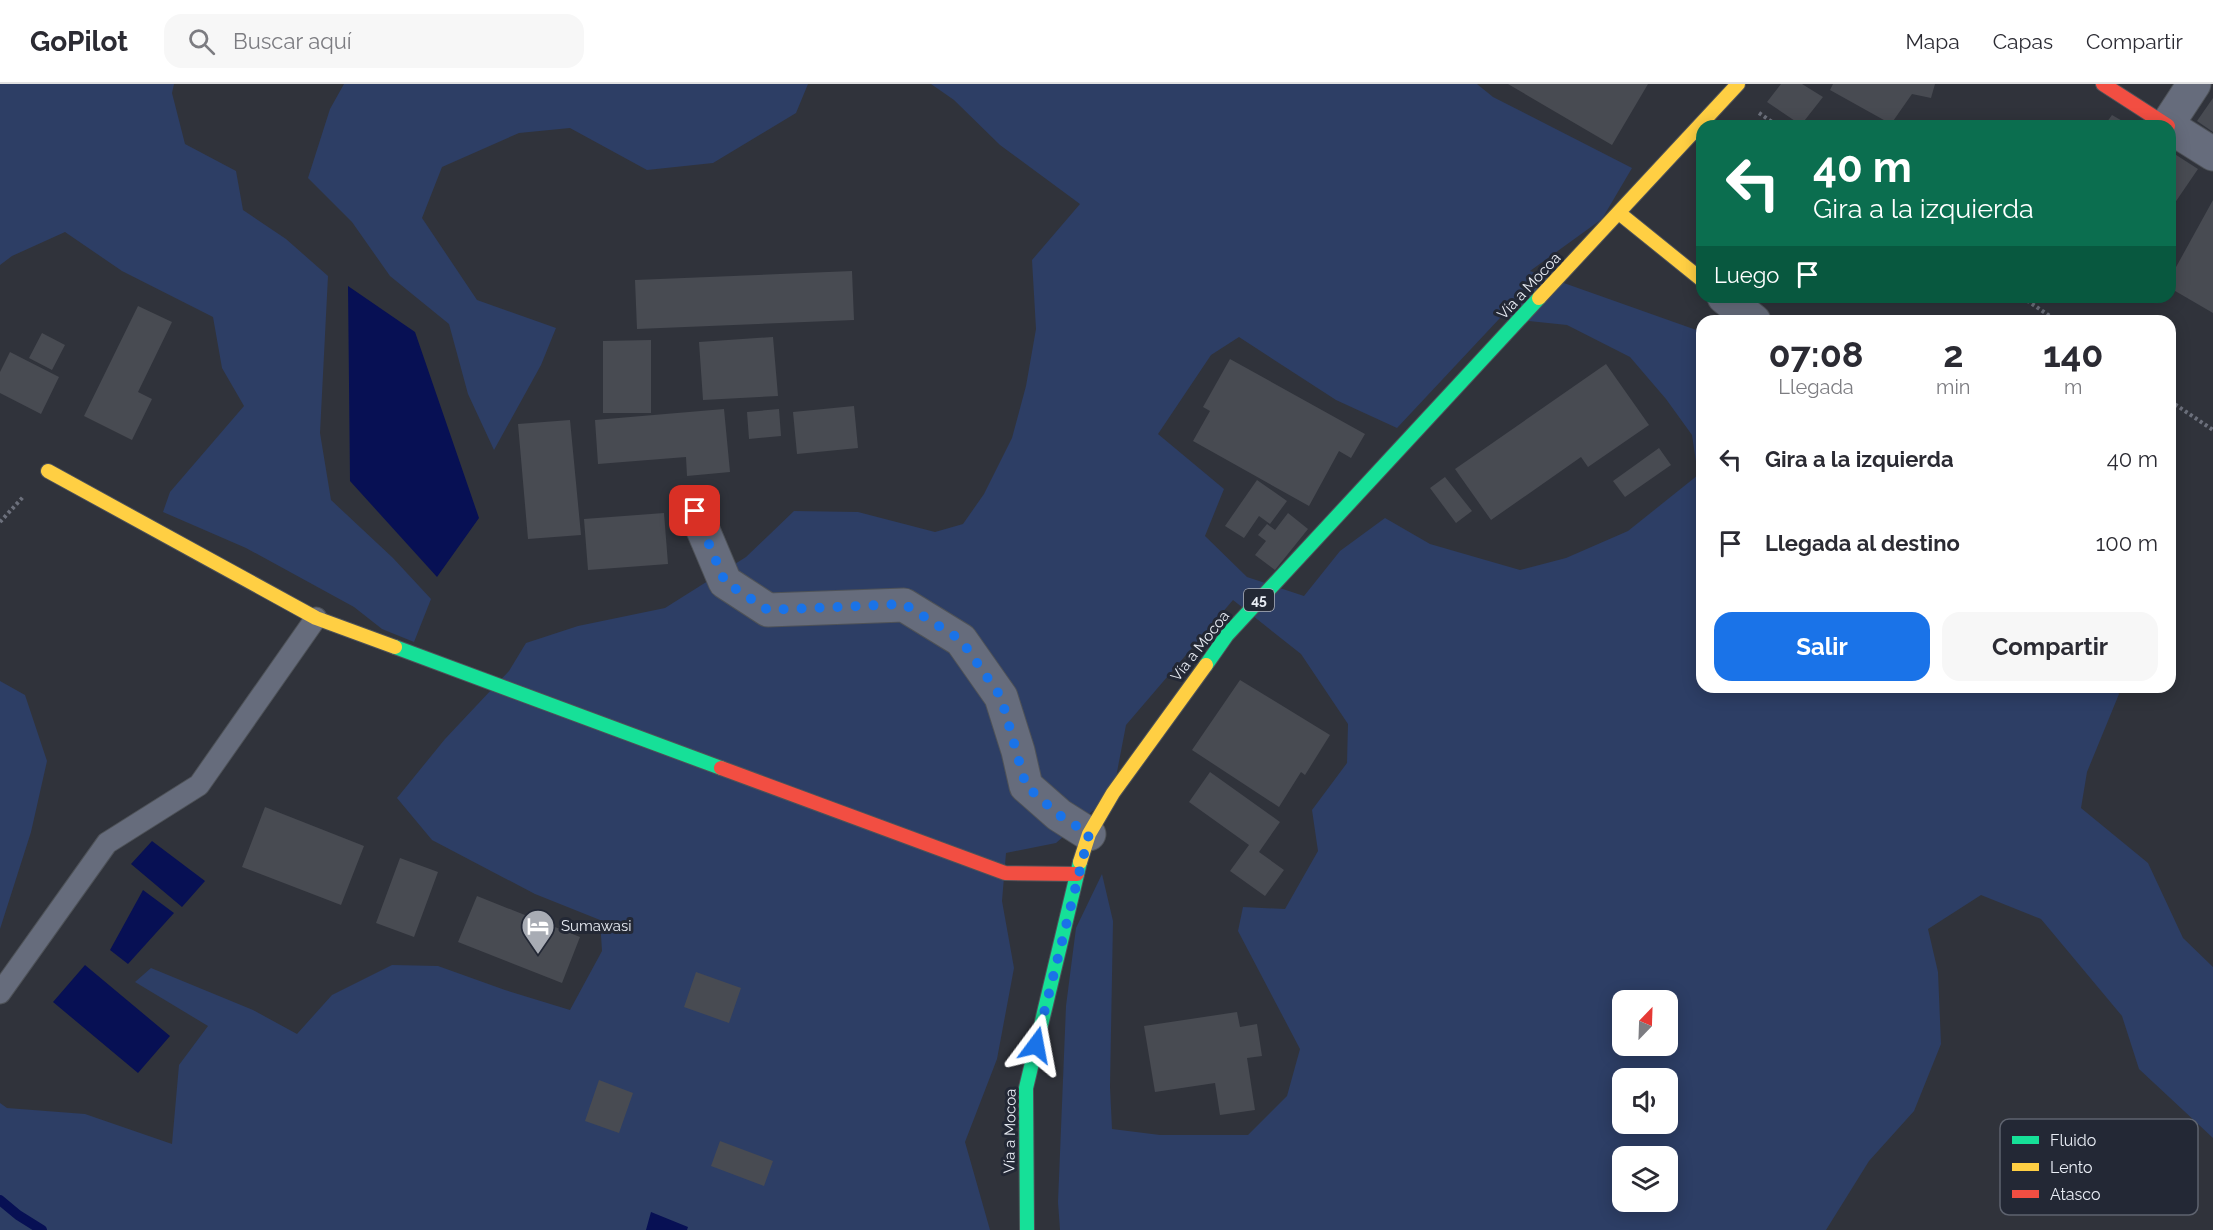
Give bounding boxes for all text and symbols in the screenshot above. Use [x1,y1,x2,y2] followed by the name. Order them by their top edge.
[164,14,584,68] search box
[30,25,128,58] text: GoPilot
[185,25,218,58] icon: search
[233,28,352,54] text: Buscar aquí
[1905,29,1960,54] text: Mapa
[1993,29,2053,54] text: Capas
[2086,29,2183,54] text: Compartir
[1813,143,1912,192] text: 40 m
[1714,144,1792,222] icon: left
[1813,193,2034,224] text: Gira a la izquierda
[1494,249,1564,323] street label: Vía a Mocoa
[1791,258,1824,291] icon: arrive
[1714,262,1779,288] text: Luego
[1769,333,1864,375] text: 07:08
[1943,333,1963,375] text: 2
[2043,333,2103,375] text: 140
[1778,375,1854,399] text: Llegada
[1936,375,1970,399] text: min
[2064,375,2082,399] text: m
[1714,443,1747,476] icon: left
[1765,446,1954,472] text: Gira a la izquierda
[2107,446,2158,472] text: 40 m
[669,485,720,536] pin
[678,494,711,527] icon: arrive
[1714,527,1747,560] icon: arrive
[1765,530,1960,556] text: Llegada al destino
[2096,530,2158,556] text: 100 m
[1244,589,1274,611] road number: 45
[1167,607,1233,685] street label: Vía a Mocoa
[1714,612,1930,681] button: Salir
[1942,612,2158,681] button: Compartir
[520,908,556,955] hotel icon: Sumawasi
[561,917,631,935] place label: Sumawasi
[1612,990,1678,1056] north arrow
[1612,990,1678,1212] map controls
[1004,1013,1068,1077] position arrow
[1612,1068,1678,1134] button: sound
[1000,1089,1020,1173] street label: Vía a Mocoa
[2000,1119,2198,1215] legend
[2050,1131,2096,1150] text: Fluido
[1612,1146,1678,1212] button: layers
[2050,1158,2093,1177] text: Lento
[2050,1185,2101,1204] text: Atasco

